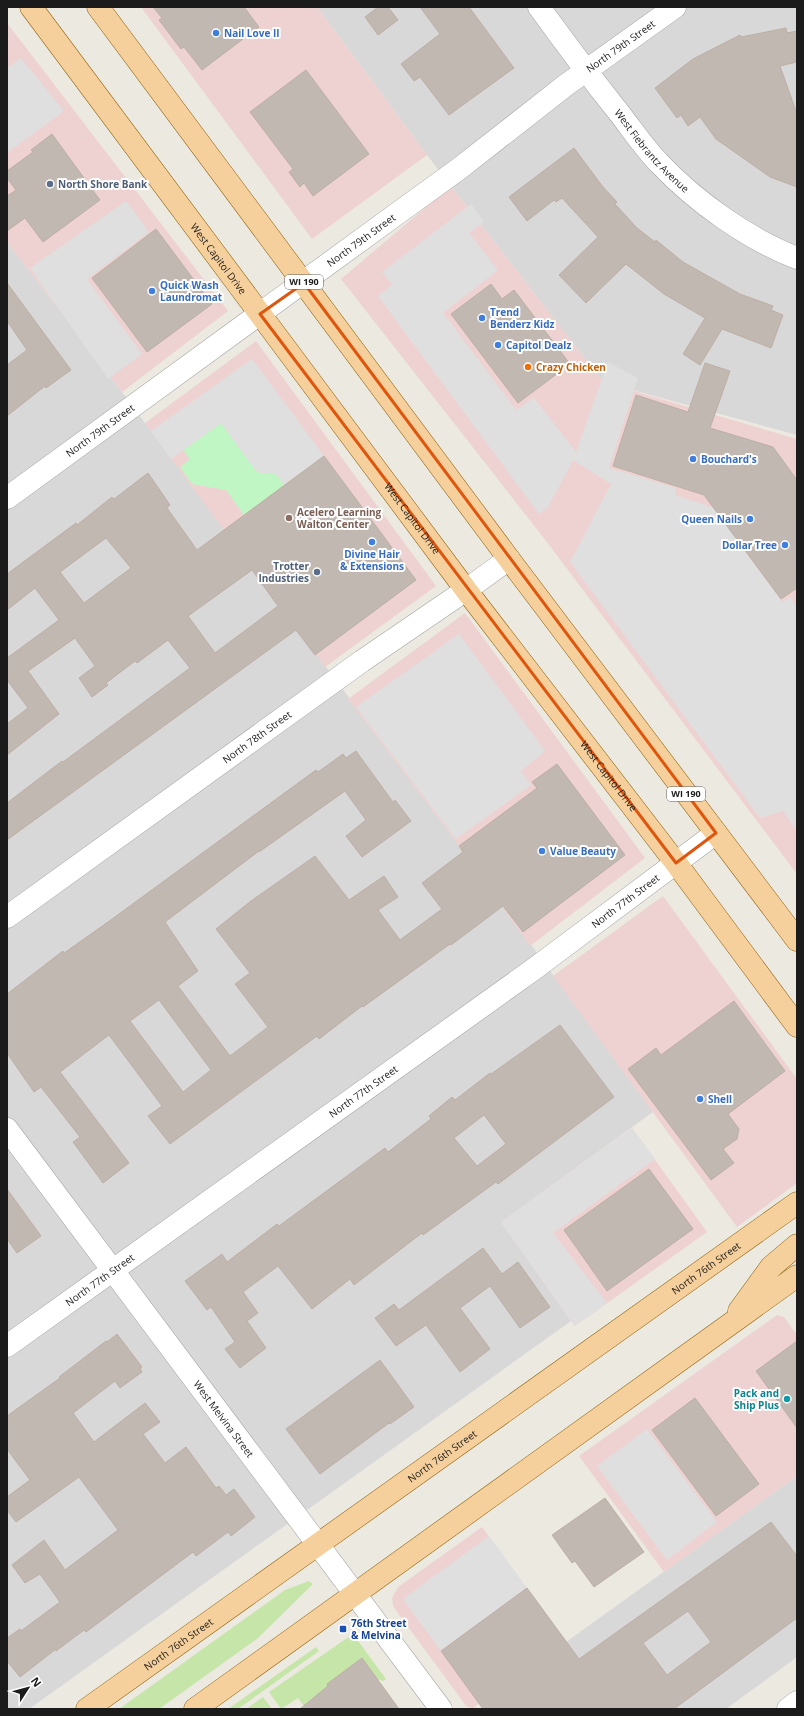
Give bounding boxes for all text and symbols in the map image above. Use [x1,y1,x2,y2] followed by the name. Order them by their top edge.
[583,16,658,76] street label: North 79th Street
[224,26,280,40] place label: Nail Love II
[211,28,221,38] marker: Nail Love II
[612,106,692,196] street label: West Fiebrantz Avenue
[58,177,148,191] place label: North Shore Bank
[45,179,55,189] marker: North Shore Bank
[324,210,398,270] street label: North 79th Street
[188,220,250,297] street label: West Capitol Drive
[285,275,323,289] road number: WI 190
[160,278,223,304] place label: Quick Wash Laundromat
[147,286,157,296] marker: Quick Wash Laundromat
[490,305,554,331] place label: Trend Benderz Kidz
[477,313,487,323] marker: Trend Benderz Kidz
[506,338,571,352] place label: Capitol Dealz
[493,340,503,350] marker: Capitol Dealz
[536,360,606,374] place label: Crazy Chicken
[523,362,533,372] marker: Crazy Chicken
[63,400,137,460] street label: North 79th Street
[701,452,757,466] place label: Bouchard's
[688,454,698,464] marker: Bouchard's
[381,480,444,557] street label: West Capitol Drive
[297,505,382,531] place label: Acelero Learning Walton Center
[681,512,742,526] place label: Queen Nails
[284,513,294,523] marker: Acelero Learning Walton Center
[745,514,755,524] marker: Queen Nails
[367,537,377,547] marker: Divine Hair & Extensions
[722,538,777,552] place label: Dollar Tree
[780,540,790,550] marker: Dollar Tree
[340,547,404,573] place label: Divine Hair & Extensions
[258,559,309,585] place label: Trotter Industries
[312,567,322,577] marker: Trotter Industries
[220,707,294,766] street label: North 78th Street
[577,738,641,814] street label: West Capitol Drive
[667,787,705,801] road number: WI 190
[550,844,616,858] place label: Value Beauty
[537,846,547,856] marker: Value Beauty
[588,870,663,931] street label: North 77th Street
[326,1061,401,1121] street label: North 77th Street
[708,1092,732,1106] place label: Shell
[695,1094,705,1104] marker: Shell
[669,1238,744,1297] street label: North 76th Street
[62,1250,137,1309] street label: North 77th Street
[190,1377,258,1461] street label: West Melvina Street
[734,1386,779,1412] place label: Pack and Ship Plus
[782,1394,792,1404] marker: Pack and Ship Plus
[405,1426,480,1485] street label: North 76th Street
[141,1614,216,1673] street label: North 76th Street
[351,1616,407,1642] place label: 76th Street & Melvina
[338,1624,348,1634] marker: 76th Street & Melvina
[8,1668,48,1708] north arrow
[28,1674,45,1690] text: N

